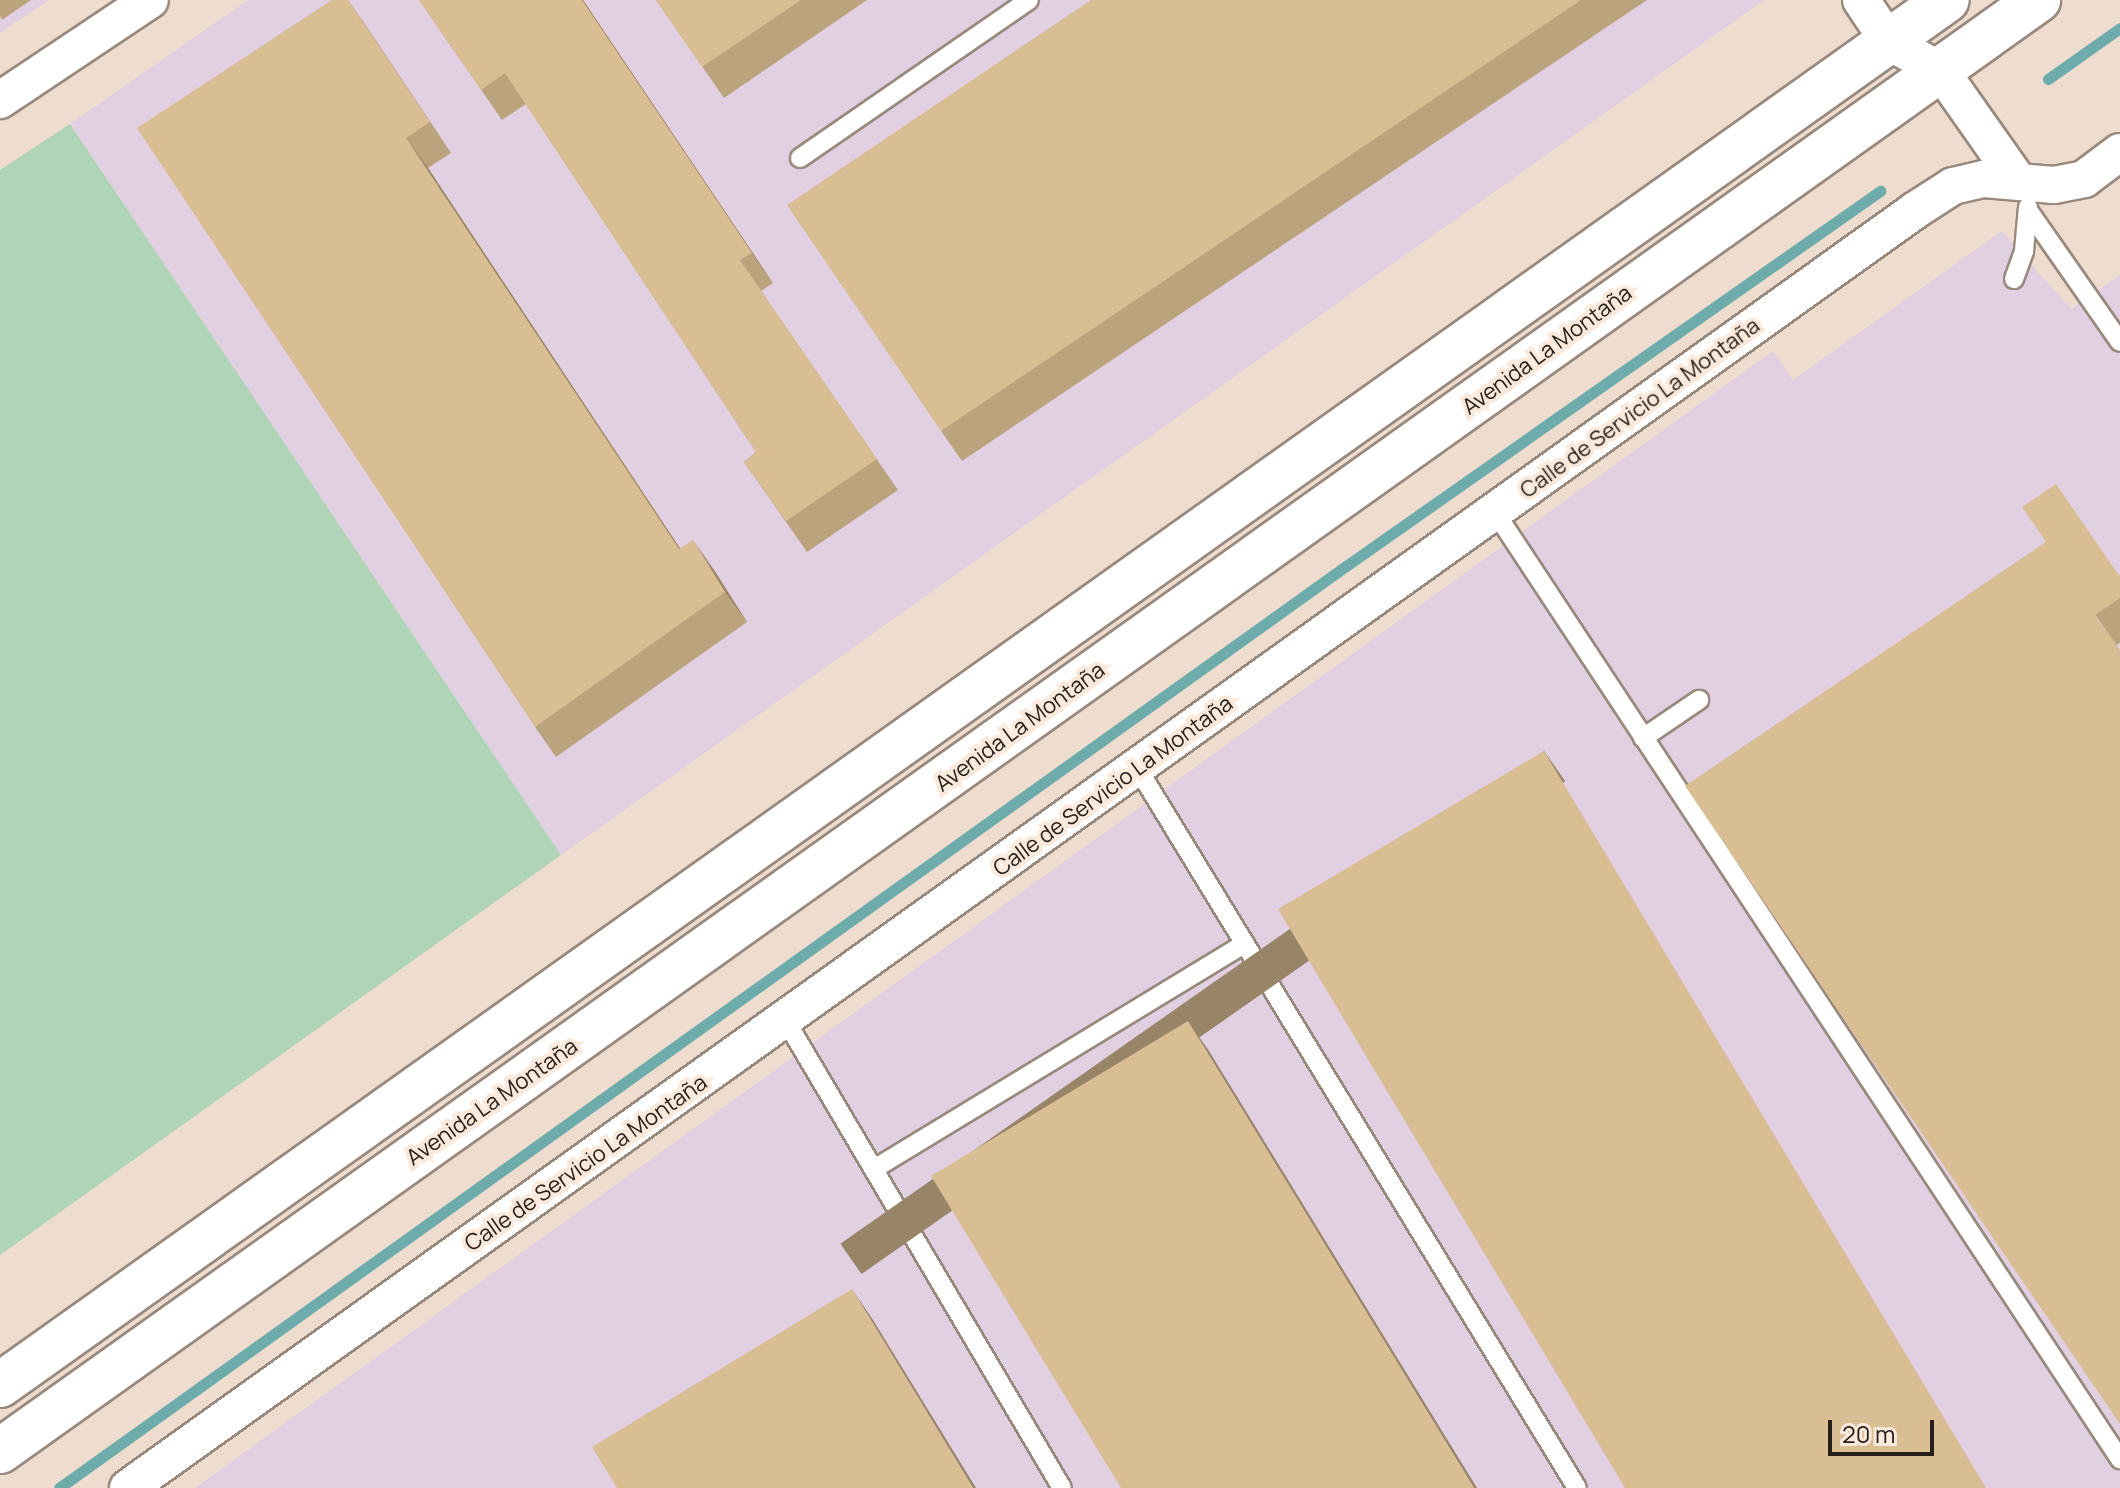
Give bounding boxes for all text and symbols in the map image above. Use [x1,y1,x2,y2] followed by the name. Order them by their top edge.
[1457,280,1637,420] street label: Avenida La Montaña
[1515,312,1765,504] street label: Calle de Servicio La Montaña
[930,657,1110,797] street label: Avenida La Montaña
[988,690,1238,882] street label: Calle de Servicio La Montaña
[401,1033,583,1171] street label: Avenida La Montaña
[460,1069,712,1257] street label: Calle de Servicio La Montaña
[1832,1404,1938,1454] scale bar
[1842,1417,1895,1450] text: 20 m

